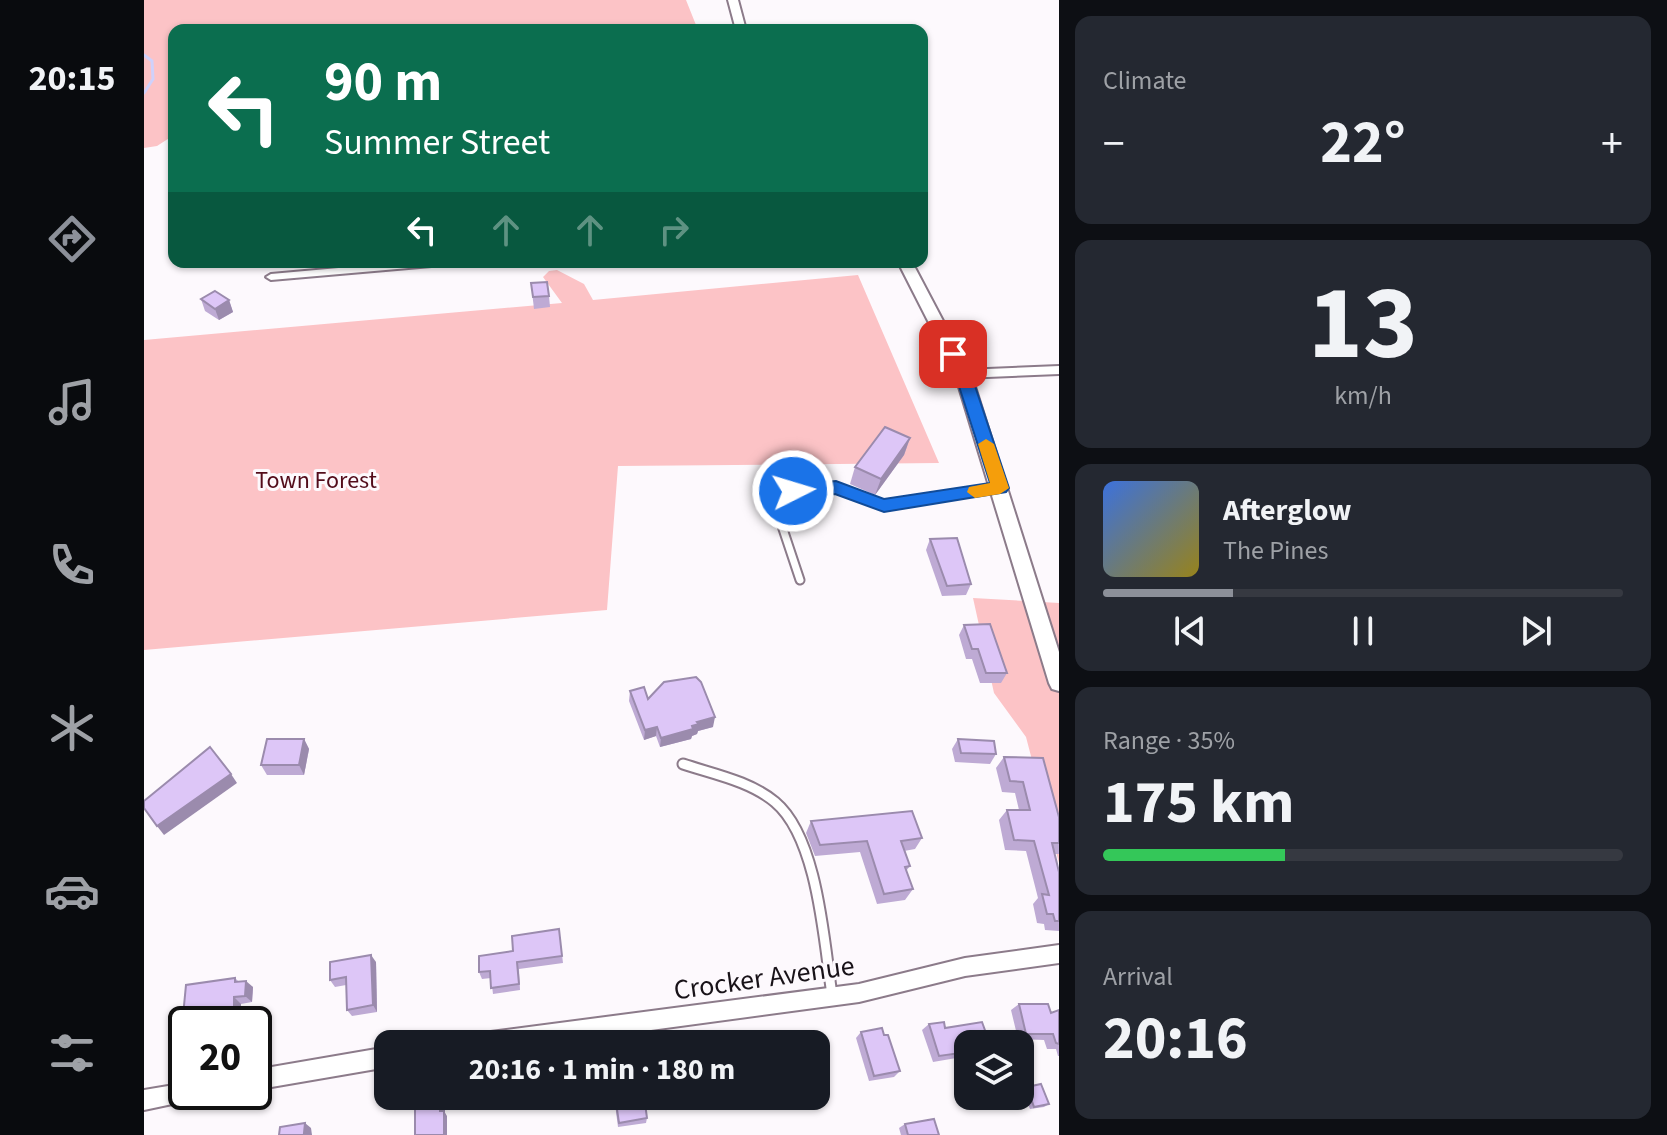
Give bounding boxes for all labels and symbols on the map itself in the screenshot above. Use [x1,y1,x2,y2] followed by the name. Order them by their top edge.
[919,320,987,388] pin
[751,449,835,533] position arrow
[255,463,377,498] park label: Town Forest
[671,946,857,1010] street label: Crocker Avenue
[168,1006,272,1110] speed limit sign: 20

